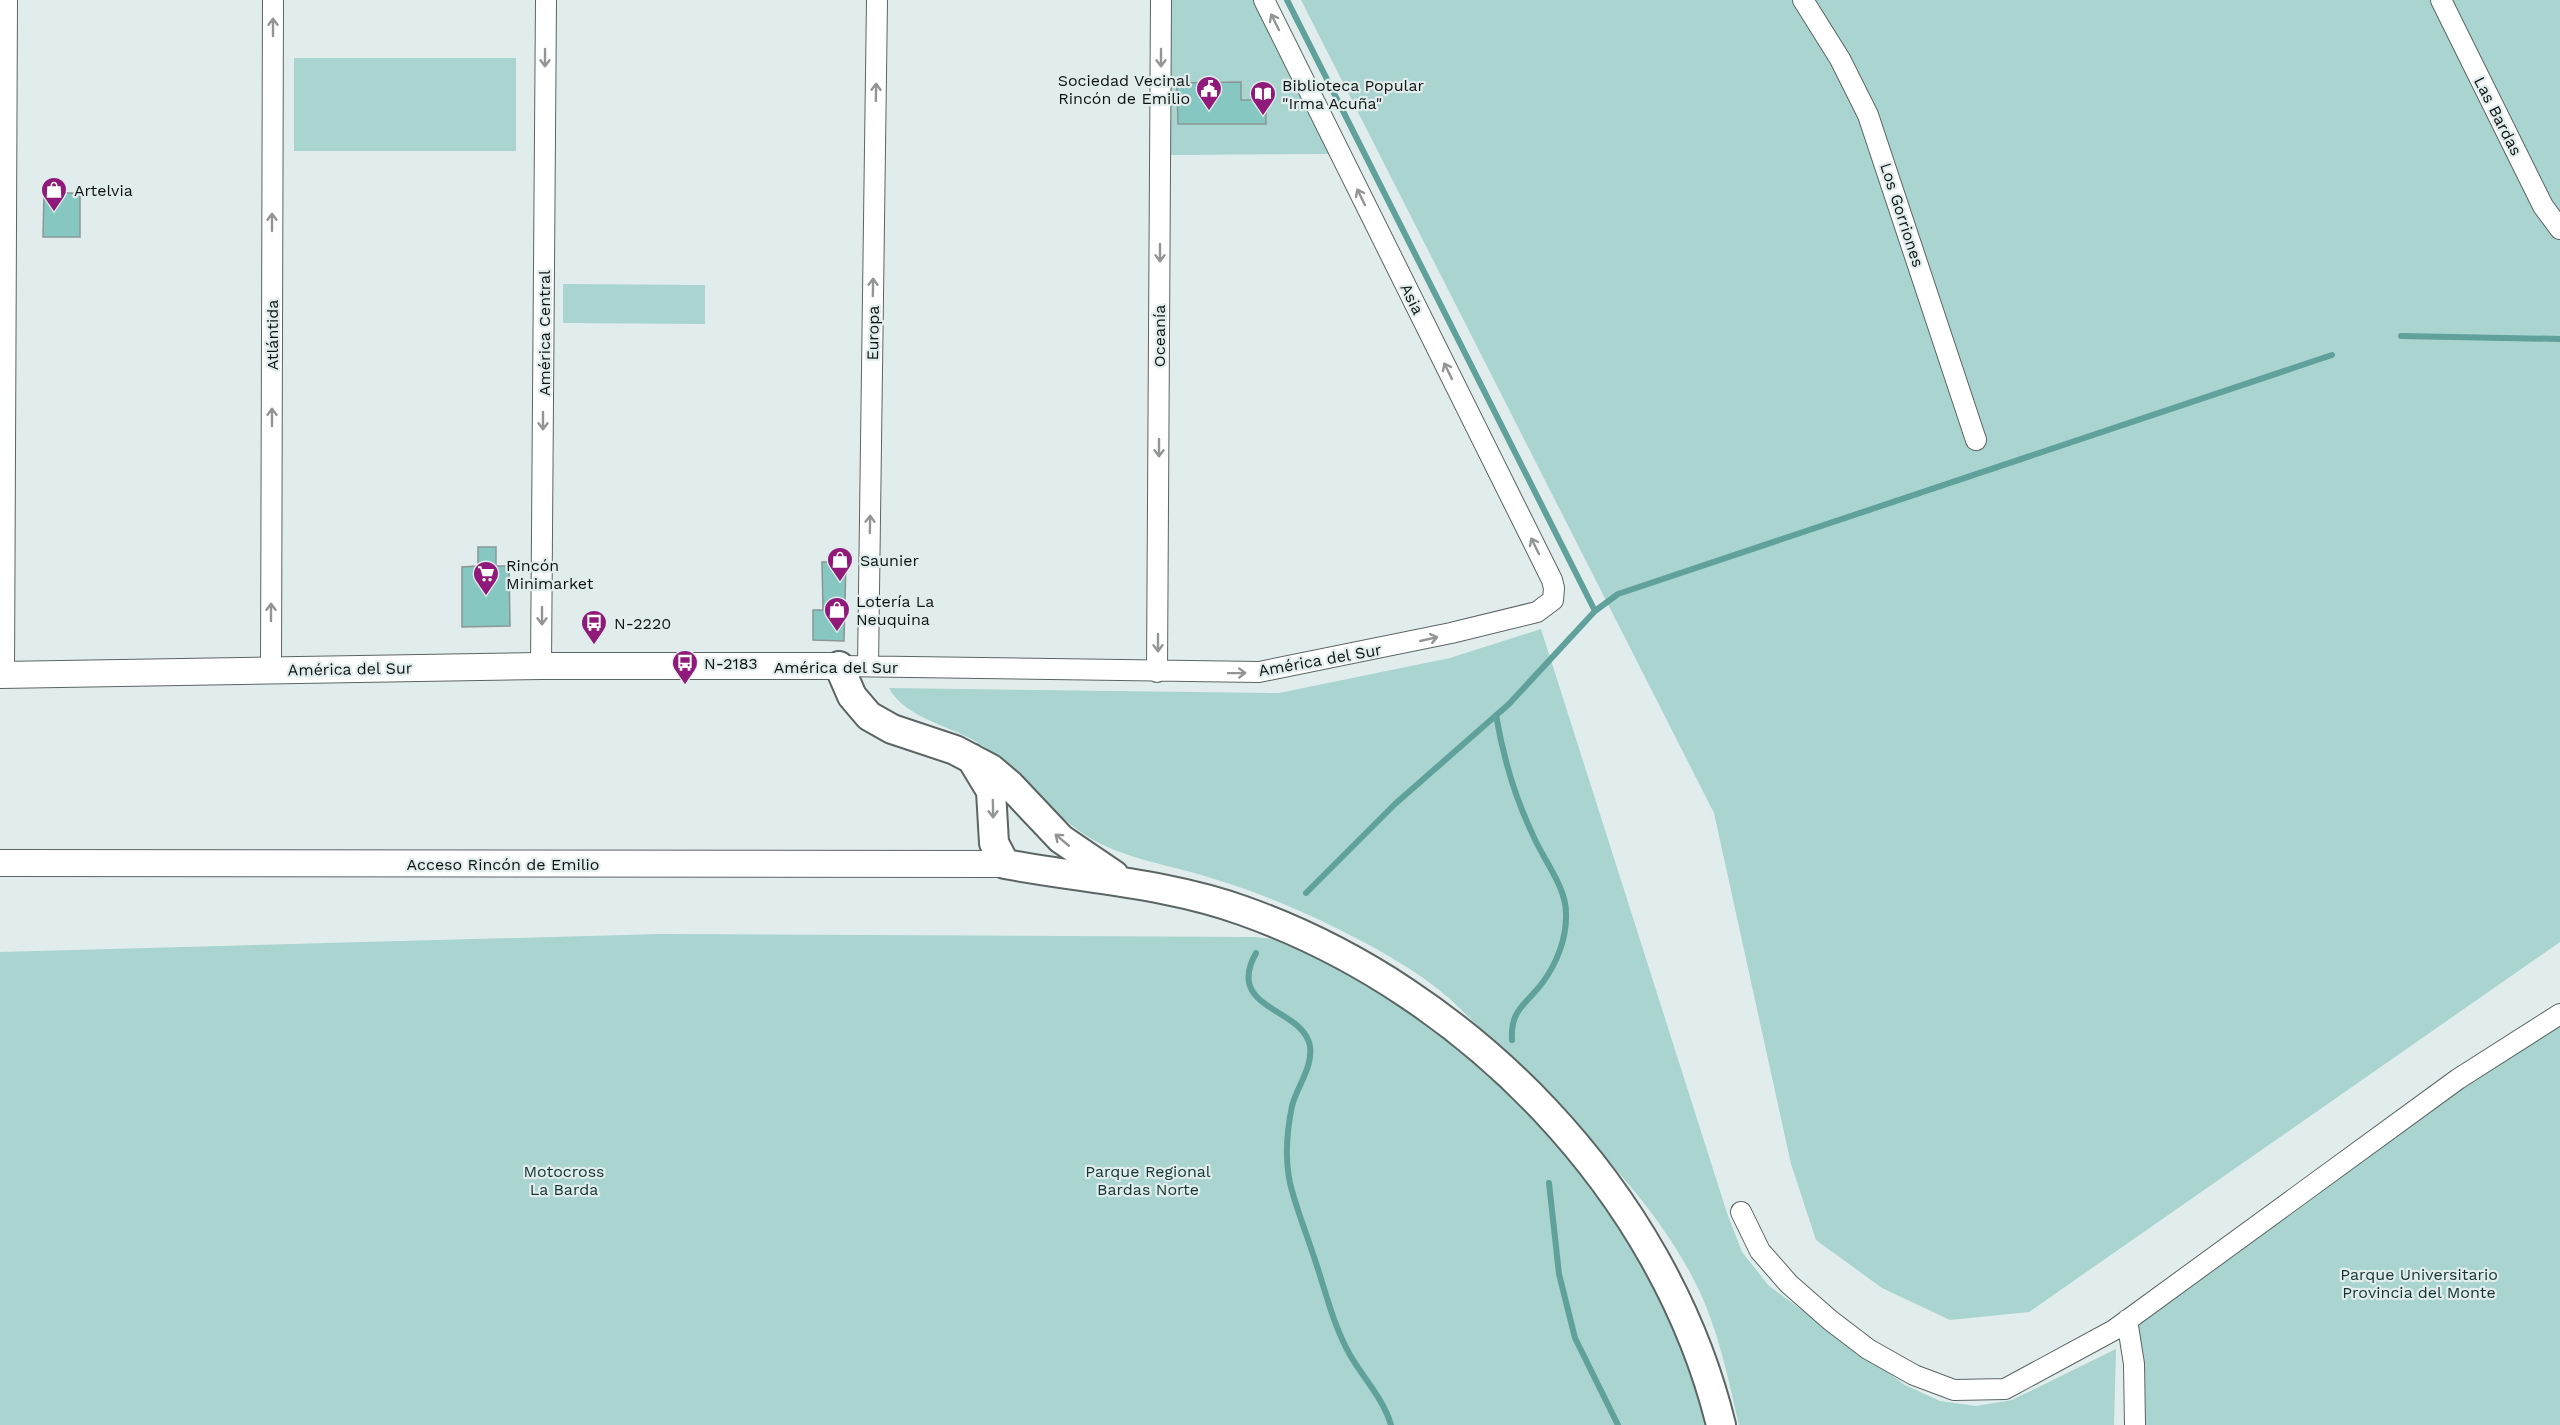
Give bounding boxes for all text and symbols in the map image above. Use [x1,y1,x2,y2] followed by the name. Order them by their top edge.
[1269,13,1280,31] one-way arrow
[267,18,279,38] one-way arrow
[539,48,551,68] one-way arrow
[1155,48,1167,68] one-way arrow
[1058,71,1190,108] place label: Sociedad Vecinal Rincón de Emilio
[2470,73,2526,159] street label: Las Bardas
[1194,74,1224,112] public building icon: Sociedad Vecinal Rincón de Emilio
[1282,76,1424,113] place label: Biblioteca Popular "Irma Acuña"
[1248,79,1278,117] library icon: Biblioteca Popular "Irma Acuña"
[870,82,882,102] one-way arrow
[1876,160,1928,270] street label: Los Gorriones
[39,175,69,213] shop icon: Artelvia
[74,181,133,200] place label: Artelvia
[1355,188,1367,206] one-way arrow
[266,213,278,233] one-way arrow
[1154,243,1166,263] one-way arrow
[535,270,554,396] street label: América Central
[867,277,879,297] one-way arrow
[1396,280,1428,318] street label: Asia
[263,300,282,370] street label: Atlántida
[863,305,883,361] street label: Europa
[1150,305,1169,367] street label: Oceanía
[1442,363,1453,381] one-way arrow
[266,408,278,428] one-way arrow
[537,411,549,431] one-way arrow
[1153,438,1165,458] one-way arrow
[864,514,876,534] one-way arrow
[1528,537,1540,555] one-way arrow
[825,545,855,583] shop icon: Saunier
[860,551,919,570] place label: Saunier
[506,556,594,593] place label: Rincón Minimarket
[471,559,501,597] supermarket icon: Rincón Minimarket
[856,592,934,629] place label: Lotería La Neuquina
[822,595,852,633] shop icon: Lotería La Neuquina
[265,603,277,623] one-way arrow
[536,606,548,626] one-way arrow
[579,608,609,646] bus stop icon: N-2220
[614,614,671,633] place label: N-2220
[1419,632,1438,644] one-way arrow
[1152,633,1164,653] one-way arrow
[1257,640,1383,680] street label: América del Sur
[670,648,700,686] bus stop icon: N-2183
[704,654,758,673] place label: N-2183
[288,658,413,680] street label: América del Sur
[774,658,899,677] street label: América del Sur
[1226,667,1246,679] one-way arrow
[987,799,999,819] one-way arrow
[1055,833,1070,847] one-way arrow
[407,855,599,874] street label: Acceso Rincón de Emilio
[524,1162,605,1199] park label: Motocross La Barda
[1085,1162,1211,1199] park label: Parque Regional Bardas Norte
[2340,1265,2498,1302] park label: Parque Universitario Provincia del Monte

